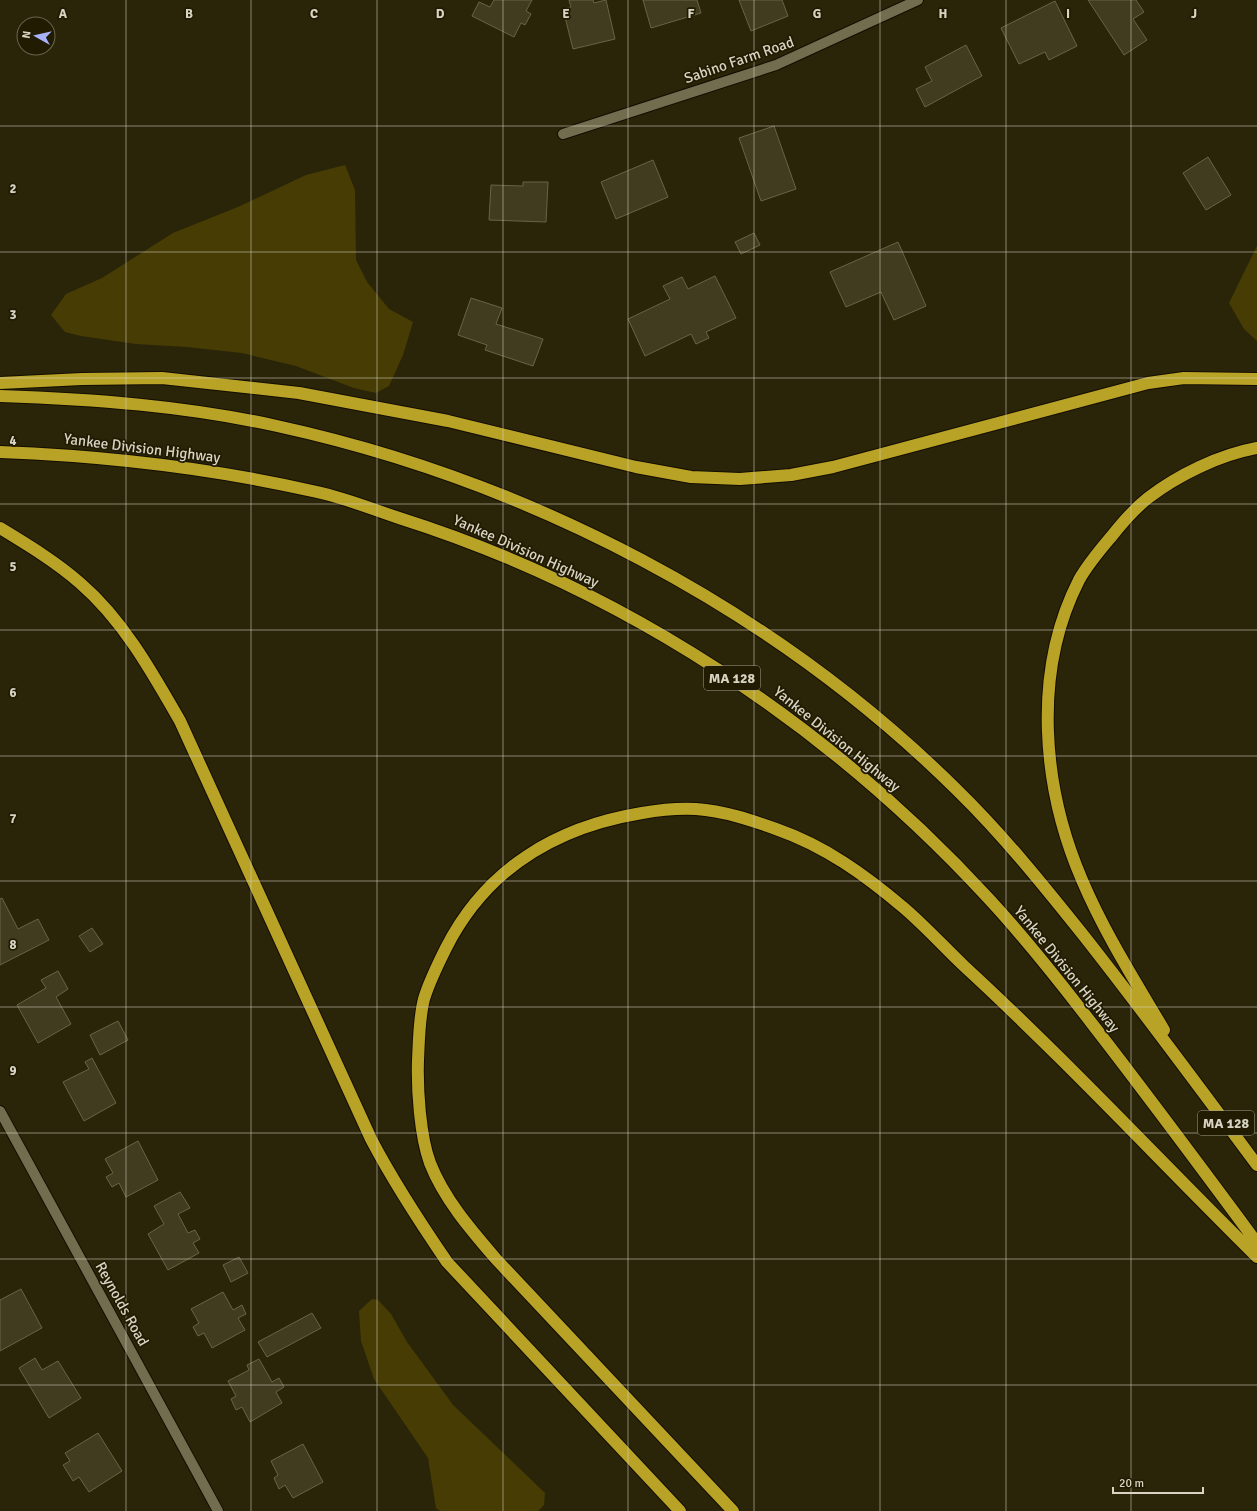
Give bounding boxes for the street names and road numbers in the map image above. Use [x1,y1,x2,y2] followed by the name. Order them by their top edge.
[682,33,796,87] street label: Sabino Farm Road
[63,429,221,467] street label: Yankee Division Highway
[450,511,602,591] street label: Yankee Division Highway
[704,666,760,690] road number: MA 128
[770,682,904,796] street label: Yankee Division Highway
[1010,902,1124,1036] street label: Yankee Division Highway
[1198,1111,1254,1135] road number: MA 128
[91,1259,153,1349] street label: Reynolds Road

